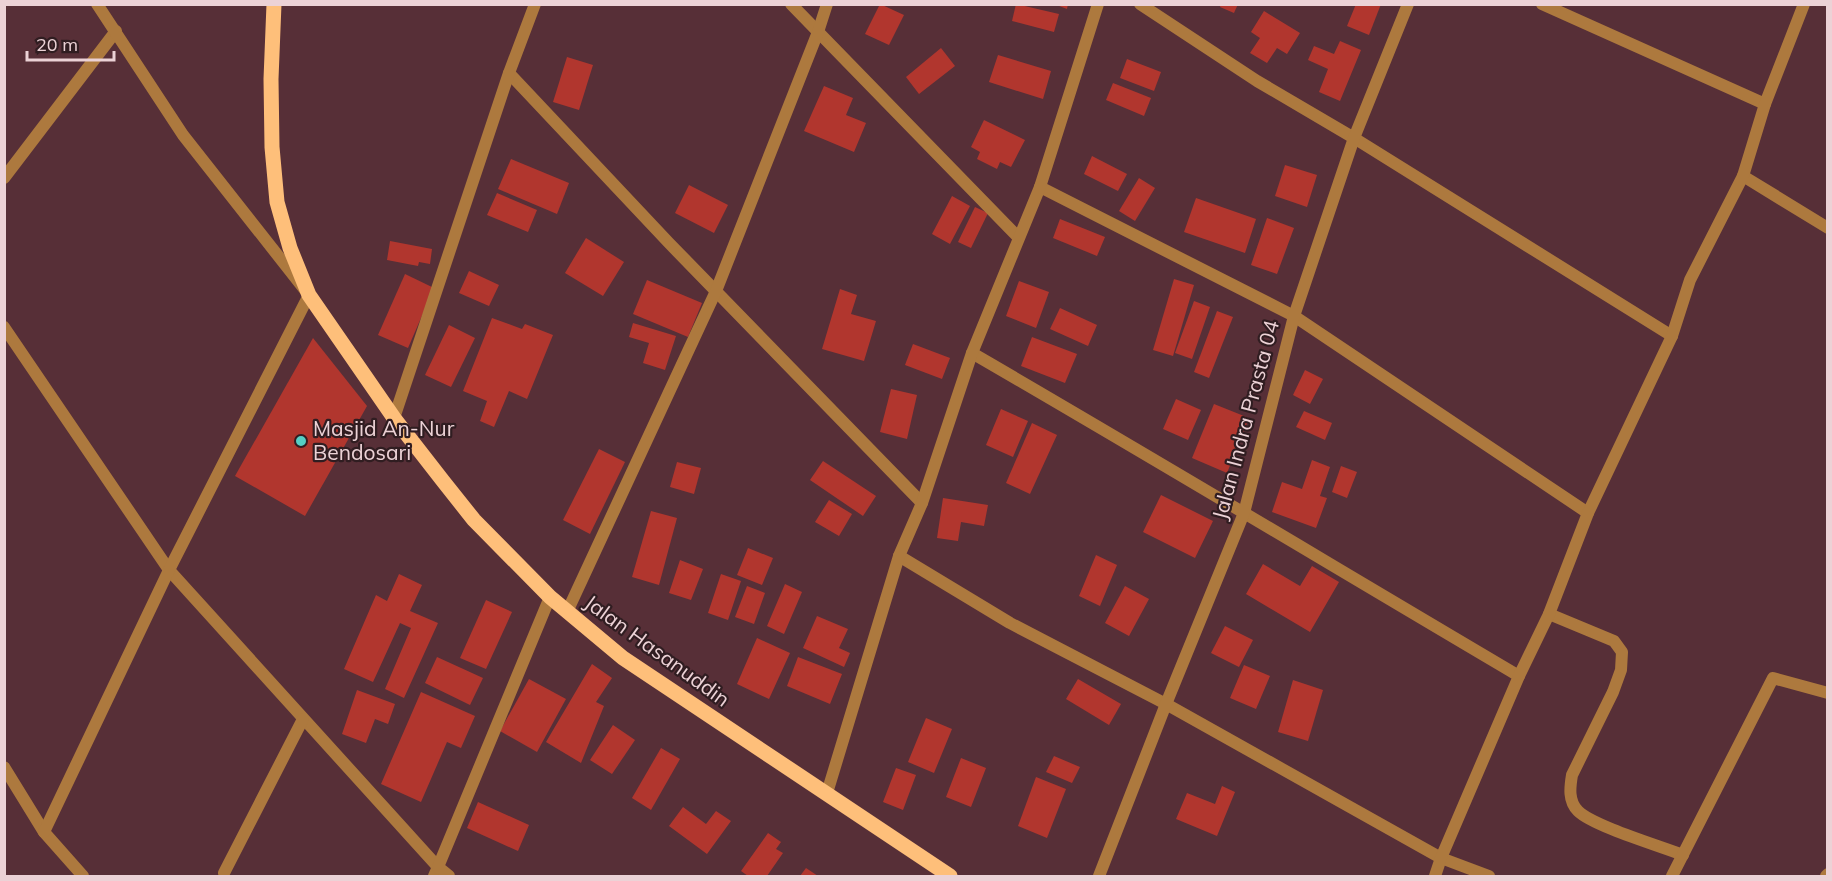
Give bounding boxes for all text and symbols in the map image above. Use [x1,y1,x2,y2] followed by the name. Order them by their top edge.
[27,24,114,62] scale bar
[36,33,78,56] text: 20 m
[1206,317,1284,522] street label: Jalan Indra Prasta 04
[313,415,455,465] place label: Masjid An-Nur Bendosari
[294,434,308,448] marker: Masjid An-Nur Bendosari
[580,589,735,712] street label: Jalan Hasanuddin

